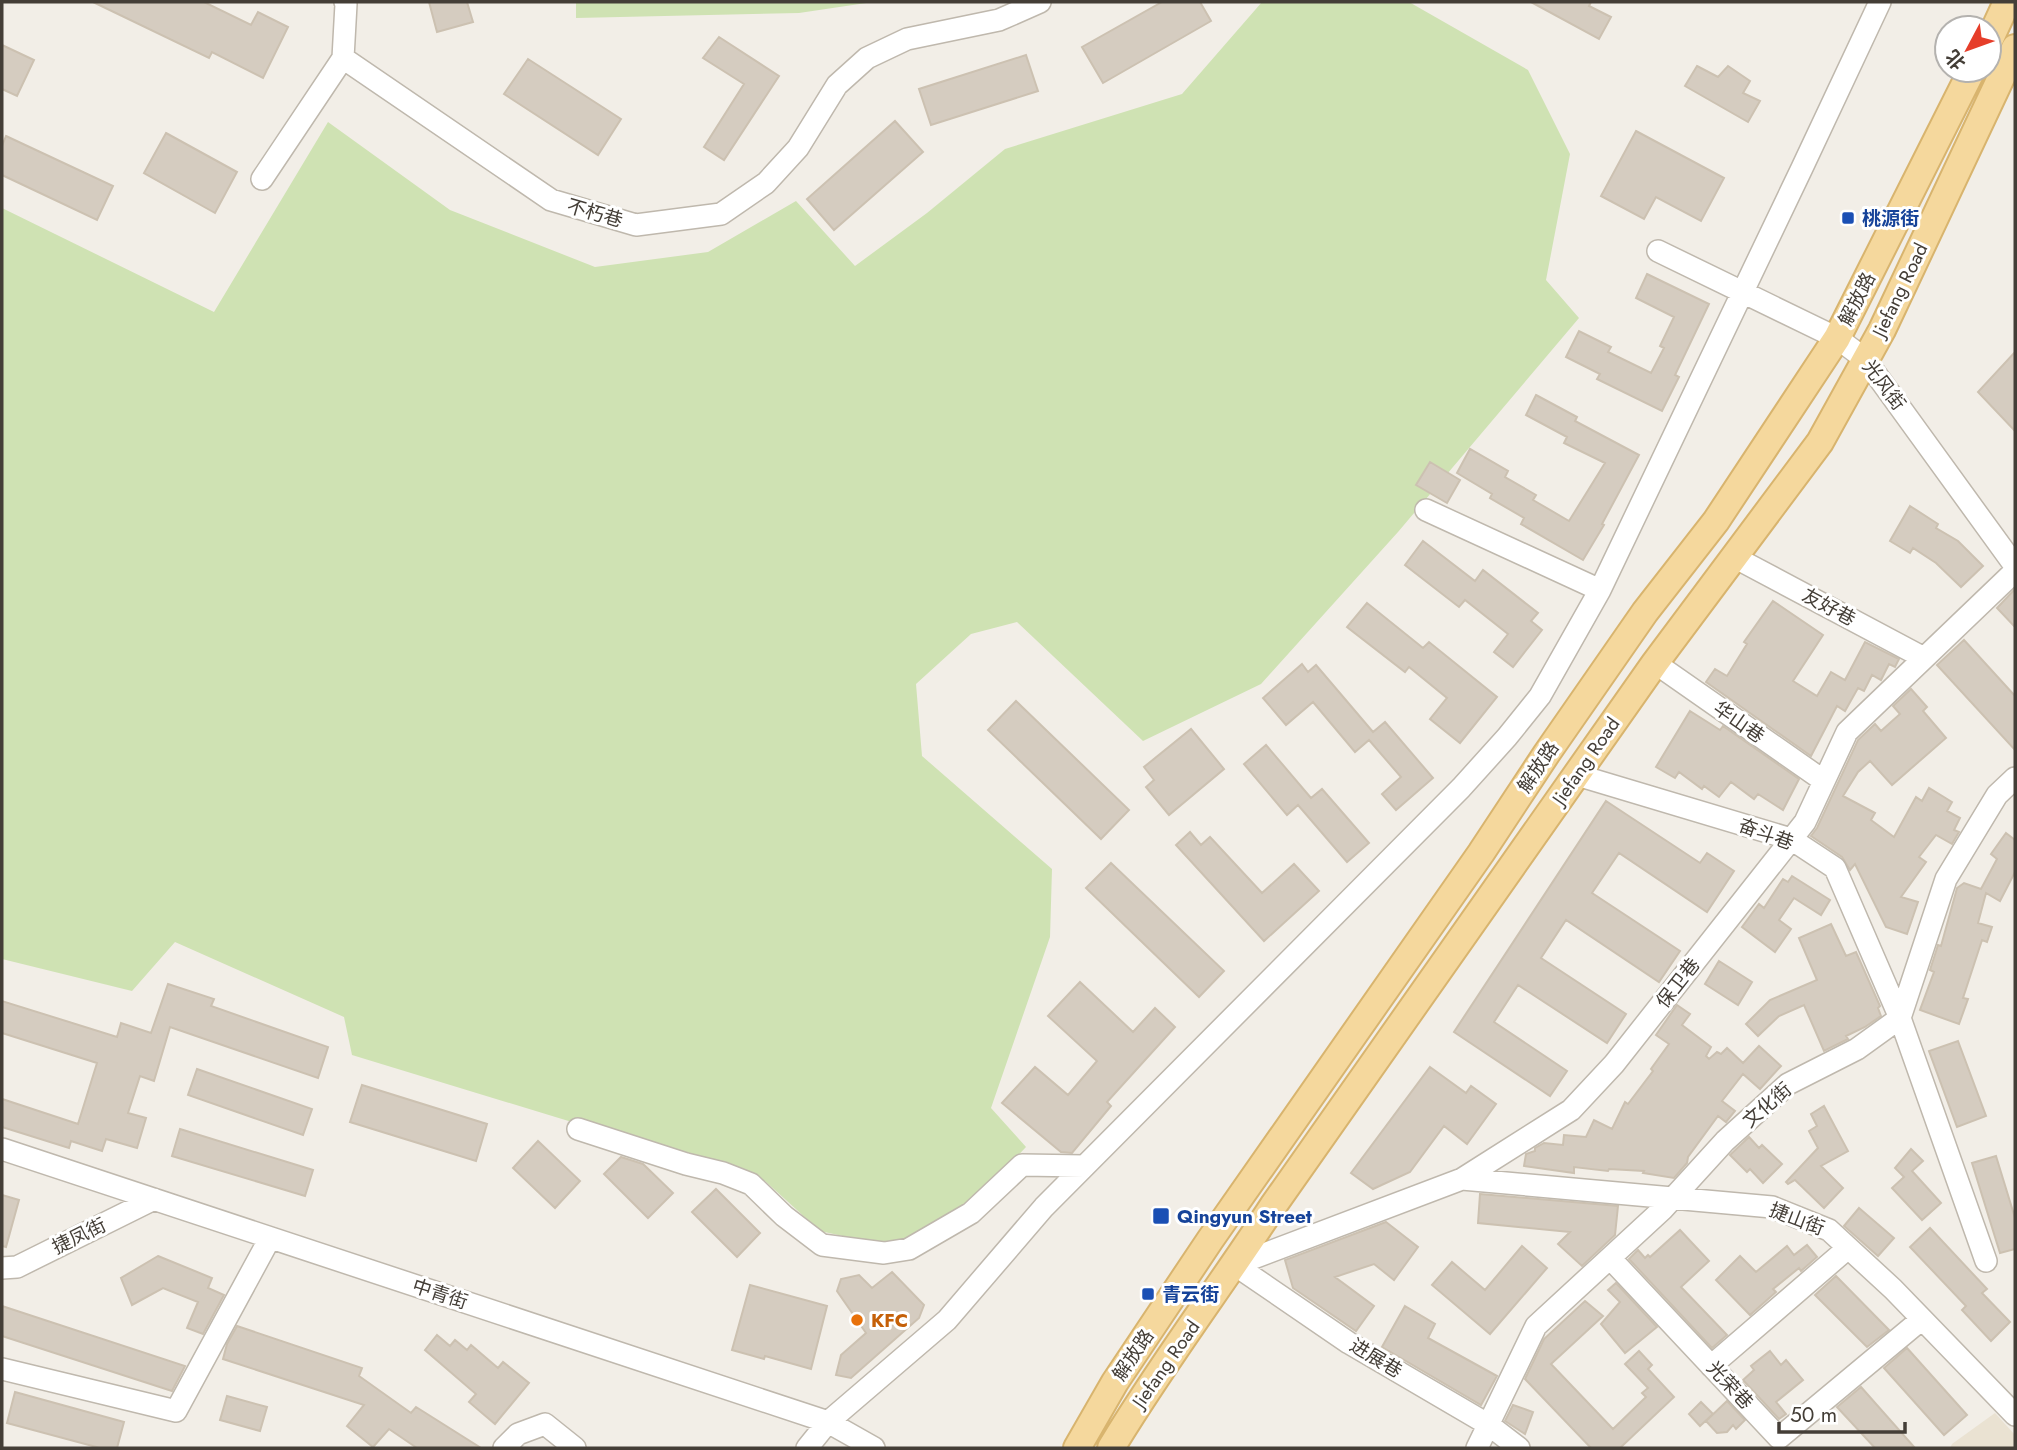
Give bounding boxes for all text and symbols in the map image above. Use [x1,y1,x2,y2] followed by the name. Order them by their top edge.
[1933,14,2003,84] north arrow
[1939,44,1972,76] text: 北
[564,192,626,234] street label: 不朽巷
[1862,205,1919,232] place label: 桃源街
[1840,210,1856,226] marker: 桃源街
[1864,239,1934,344] street label: Jiefang Road
[1832,267,1882,331] street label: 解放路
[1856,354,1912,416] street label: 光风街
[1797,582,1861,632] street label: 友好巷
[1708,695,1770,749] street label: 华山巷
[1544,712,1626,813] street label: Jiefang Road
[1511,736,1565,798] street label: 解放路
[1735,812,1797,856] street label: 奋斗巷
[1650,952,1706,1014] street label: 保卫巷
[1737,1076,1797,1134] street label: 文化街
[1766,1196,1828,1242] street label: 捷山街
[1177,1203,1312,1230] place label: Qingyun Street
[1151,1206,1171,1226] marker: Qingyun Street
[47,1211,111,1261] street label: 捷凤街
[409,1272,471,1316] street label: 中青街
[1162,1281,1219,1308] place label: 青云街
[1140,1286,1156,1302] marker: 青云街
[871,1307,908,1334] place label: KFC
[849,1312,865,1328] marker: KFC
[1124,1315,1206,1416] street label: Jiefang Road
[1106,1324,1160,1386] street label: 解放路
[1345,1332,1407,1384] street label: 进展巷
[1701,1355,1759,1415] street label: 光荣巷
[1779,1390,1905,1434] scale bar
[1790,1400,1837,1430] text: 50 m

